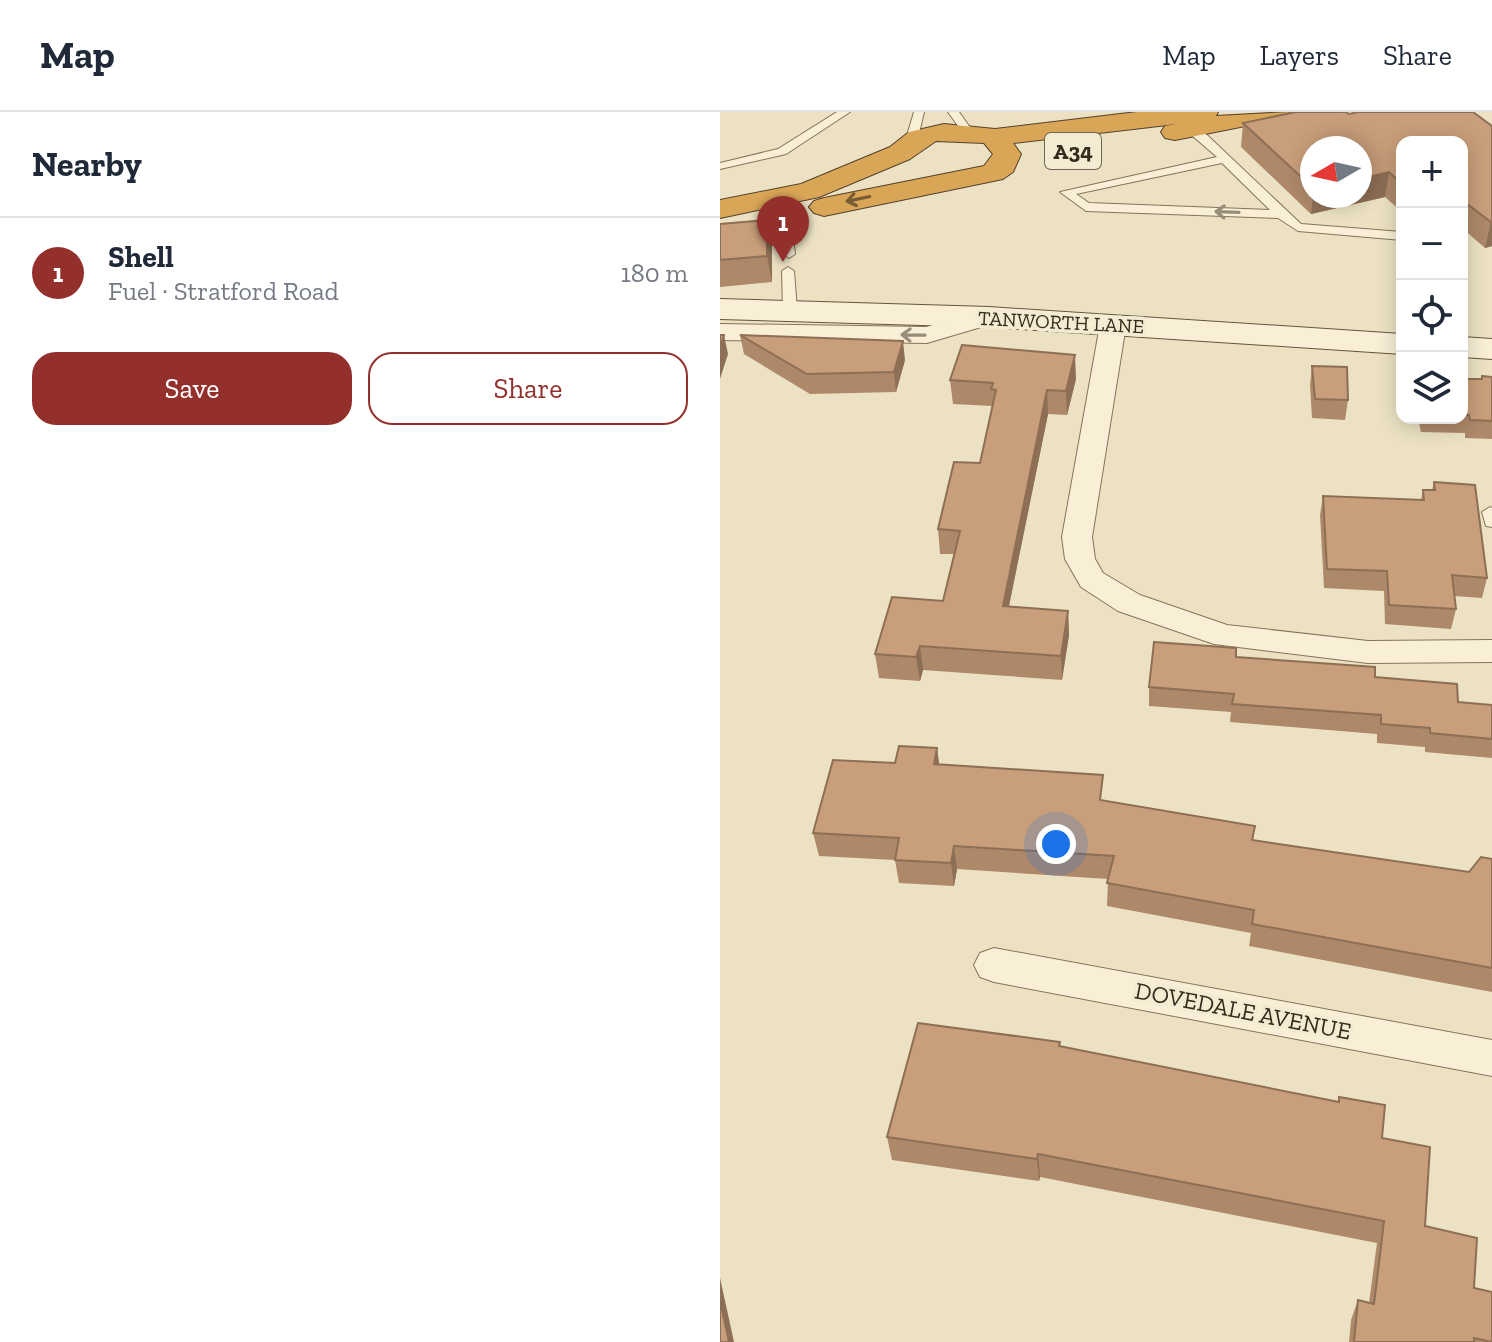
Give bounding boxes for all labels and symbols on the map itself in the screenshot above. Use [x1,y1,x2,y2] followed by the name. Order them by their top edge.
[1045,133,1101,169] road number: A34
[1300,136,1372,208] north arrow
[846,192,872,207] one-way arrow
[757,196,809,262] pin: 1
[1214,204,1241,219] one-way arrow
[977,306,1145,338] street label: TANWORTH LANE
[900,327,927,343] one-way arrow
[1036,824,1076,864] your location
[1132,975,1354,1046] street label: DOVEDALE AVENUE

